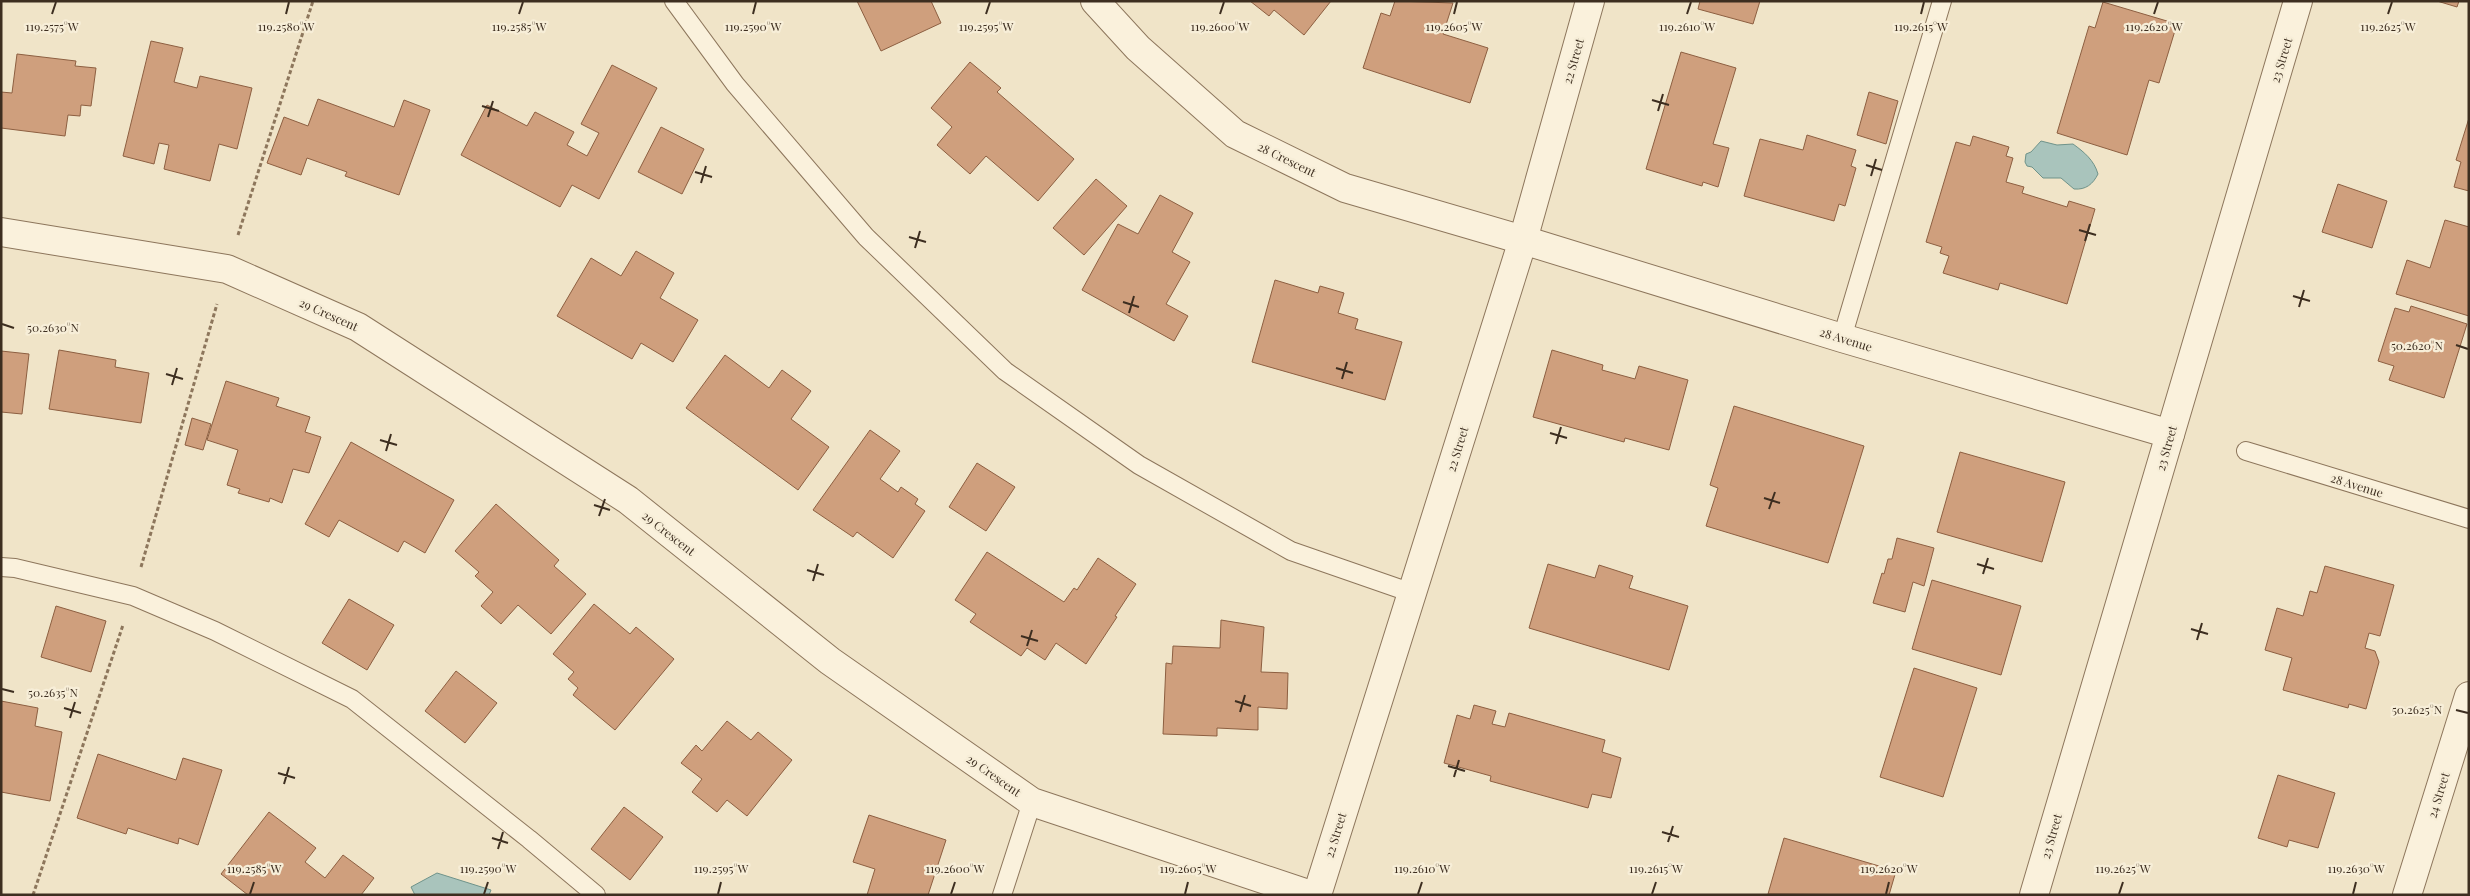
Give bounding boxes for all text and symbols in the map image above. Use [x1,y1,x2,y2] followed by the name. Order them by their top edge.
[25,18,79,34] text: 119.2575°W
[258,18,314,34] text: 119.2580°W
[492,18,546,34] text: 119.2585°W
[725,18,781,34] text: 119.2590°W
[959,18,1013,34] text: 119.2595°W
[1191,18,1250,34] text: 119.2600°W
[1426,18,1483,34] text: 119.2605°W
[1659,18,1715,34] text: 119.2610°W
[1894,18,1948,34] text: 119.2615°W
[2125,18,2183,34] text: 119.2620°W
[2360,18,2416,34] text: 119.2625°W
[2267,35,2296,85] street label: 23 Street
[1559,36,1587,86] street label: 22 Street
[1255,138,1320,180] street label: 28 Crescent
[297,294,362,334] street label: 29 Crescent
[27,319,79,335] text: 50.2630°N
[1818,323,1874,355] street label: 28 Avenue
[2391,337,2444,353] text: 50.2620°N
[2152,423,2180,472] street label: 23 Street
[1443,424,1472,474] street label: 22 Street
[2329,469,2385,501] street label: 28 Avenue
[639,507,699,559] street label: 29 Crescent
[28,684,78,700] text: 50.2635°N
[2392,701,2443,717] text: 50.2625°N
[964,750,1025,800] street label: 29 Crescent
[2423,770,2453,820] street label: 24 Street
[1321,810,1350,860] street label: 22 Street
[2037,811,2065,860] street label: 23 Street
[227,860,281,876] text: 119.2585°W
[460,860,516,876] text: 119.2590°W
[694,860,748,876] text: 119.2595°W
[926,860,985,876] text: 119.2600°W
[1160,860,1217,876] text: 119.2605°W
[1394,860,1450,876] text: 119.2610°W
[1629,860,1683,876] text: 119.2615°W
[1860,860,1918,876] text: 119.2620°W
[2095,860,2151,876] text: 119.2625°W
[2327,860,2385,876] text: 119.2630°W

